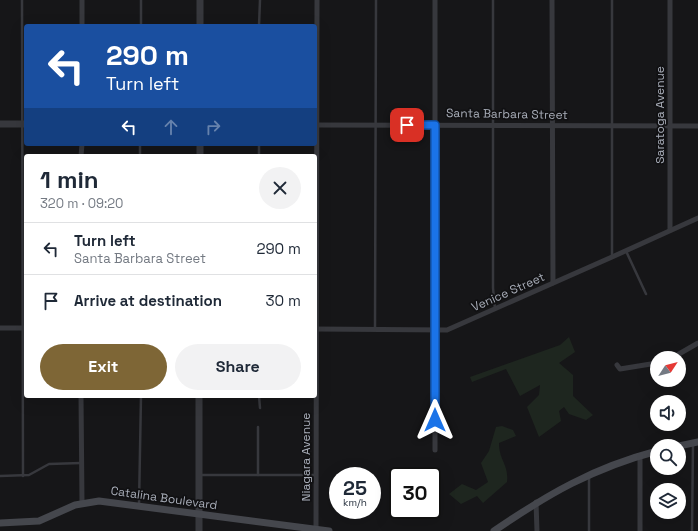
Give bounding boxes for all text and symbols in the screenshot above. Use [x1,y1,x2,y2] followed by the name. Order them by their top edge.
[106,37,189,73] text: 290 m
[40,40,92,92] icon: left
[652,66,668,164] street label: Saratoga Avenue
[106,72,179,95] text: Turn left
[446,105,568,123] street label: Santa Barbara Street
[390,108,424,142] pin
[396,114,418,136] icon: arrive
[118,116,140,138] icon: left
[160,116,182,138] icon: ahead
[202,116,224,138] icon: right
[40,164,99,195] text: 1 min
[259,167,301,209] button: close
[40,195,123,212] text: 320 m · 09:20
[74,231,136,250] text: Turn left
[40,238,62,260] icon: left
[256,239,301,258] text: 290 m
[74,250,206,267] text: Santa Barbara Street
[469,269,547,315] street label: Venice Street
[40,290,62,312] icon: arrive
[74,291,222,310] text: Arrive at destination
[266,291,301,310] text: 30 m
[40,344,167,390] button: Exit
[175,344,301,390] button: Share
[650,351,686,387] north arrow
[650,351,686,519] map controls
[650,395,686,431] button: sound
[414,399,456,441] position arrow
[298,413,314,501] street label: Niagara Avenue
[650,439,686,475] button: search
[389,467,441,519] speed limit sign: 30
[343,475,367,501] text: 25
[110,483,218,513] street label: Catalina Boulevard
[650,483,686,519] button: layers
[343,496,367,509] text: km/h

